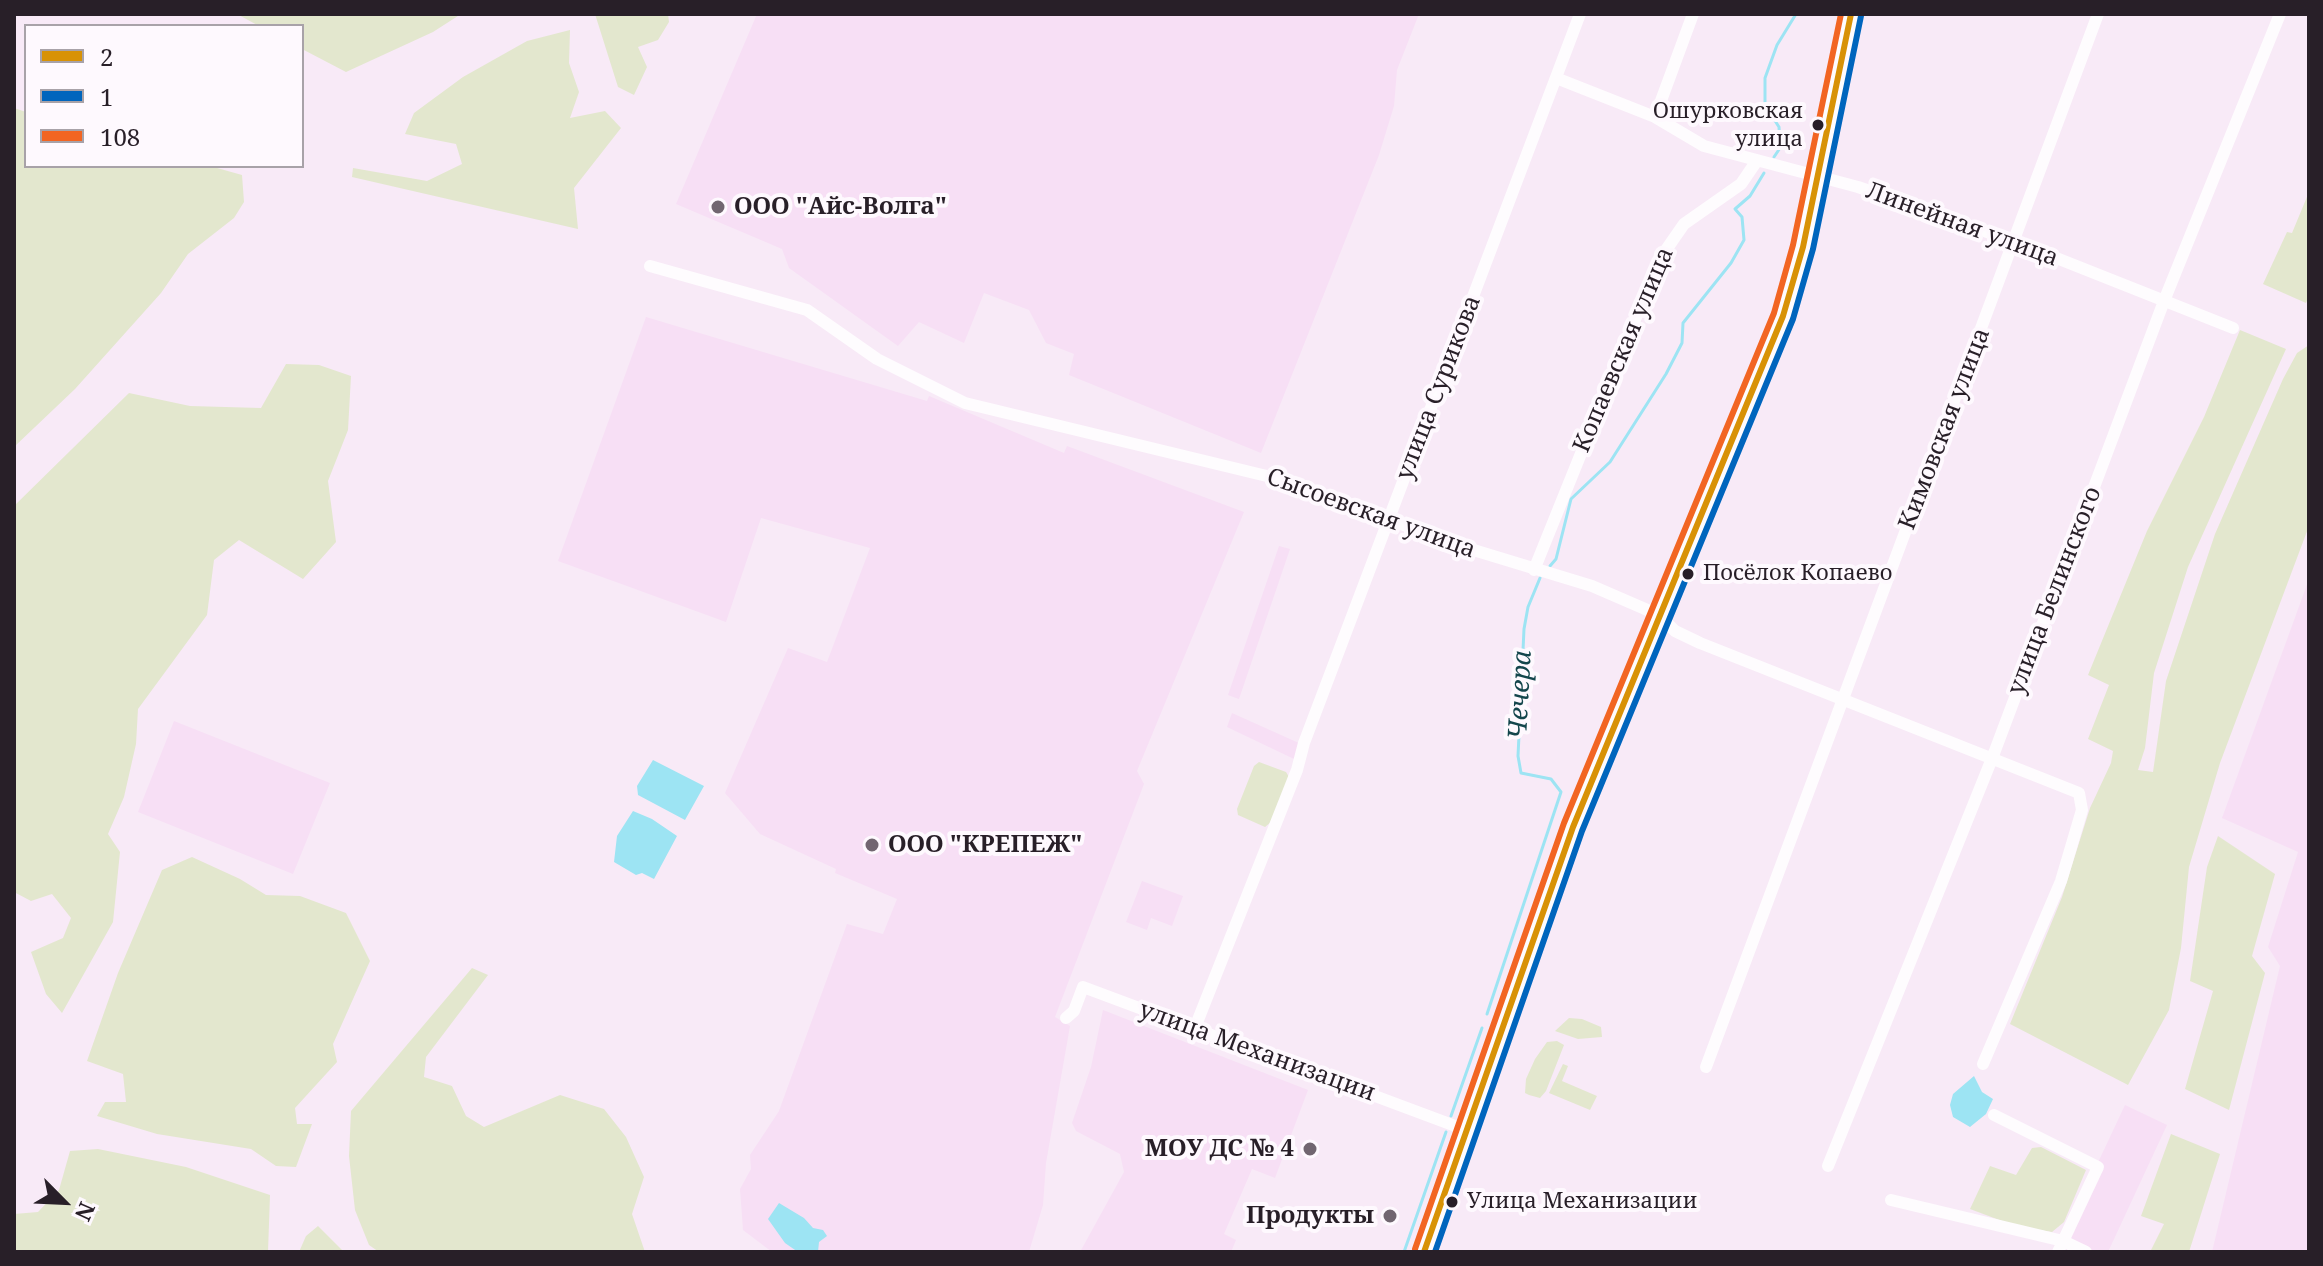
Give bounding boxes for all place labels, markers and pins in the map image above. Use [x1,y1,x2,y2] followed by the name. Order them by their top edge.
[1653,99,1803,150] place label: Ошурковская улица
[1810,117,1826,133] marker: Ошурковская улица
[734,193,947,221] place label: ООО "Айс-Волга"
[709,198,727,216] marker: ООО "Айс-Волга"
[1703,561,1892,587] place label: Посёлок Копаево
[1680,566,1696,582] marker: Посёлок Копаево
[888,831,1083,859] place label: ООО "КРЕПЕЖ"
[863,836,881,854] marker: ООО "КРЕПЕЖ"
[1145,1135,1294,1163] place label: МОУ ДС № 4
[1301,1140,1319,1158] marker: МОУ ДС № 4
[1467,1189,1697,1215] place label: Улица Механизации
[1444,1194,1460,1210] marker: Улица Механизации
[1246,1202,1374,1230] place label: Продукты
[1381,1207,1399,1225] marker: Продукты

